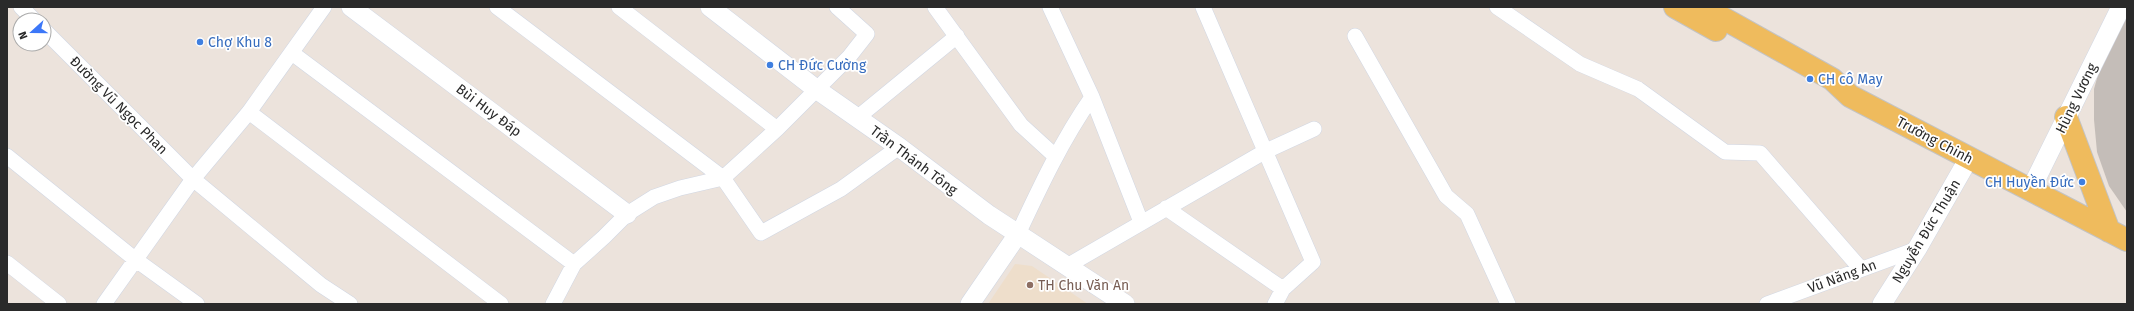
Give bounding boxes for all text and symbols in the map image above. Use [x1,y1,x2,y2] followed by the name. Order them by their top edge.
[12,12,52,52] north arrow
[16,30,31,41] text: N
[208,34,272,51] place label: Chợ Khu 8
[195,37,205,47] marker: Chợ Khu 8
[66,53,171,158] street label: Đường Vũ Ngọc Phan
[778,57,867,74] place label: CH Đức Cường
[765,60,775,70] marker: CH Đức Cường
[2052,60,2101,136] street label: Hùng Vương
[1818,71,1883,88] place label: CH cô May
[1805,74,1815,84] marker: CH cô May
[453,80,525,141] street label: Bùi Huy Đáp
[1894,113,1976,168] street label: Trường Chinh
[867,121,962,199] street label: Trần Thánh Tông
[1985,173,2074,191] place label: CH Huyền Đức
[1889,176,1964,286] street label: Nguyễn Đức Thuận
[2077,177,2087,187] marker: CH Huyền Đức
[1805,256,1879,297] street label: Vũ Năng An
[1038,277,1129,294] place label: TH Chu Văn An
[1025,280,1035,290] marker: TH Chu Văn An

